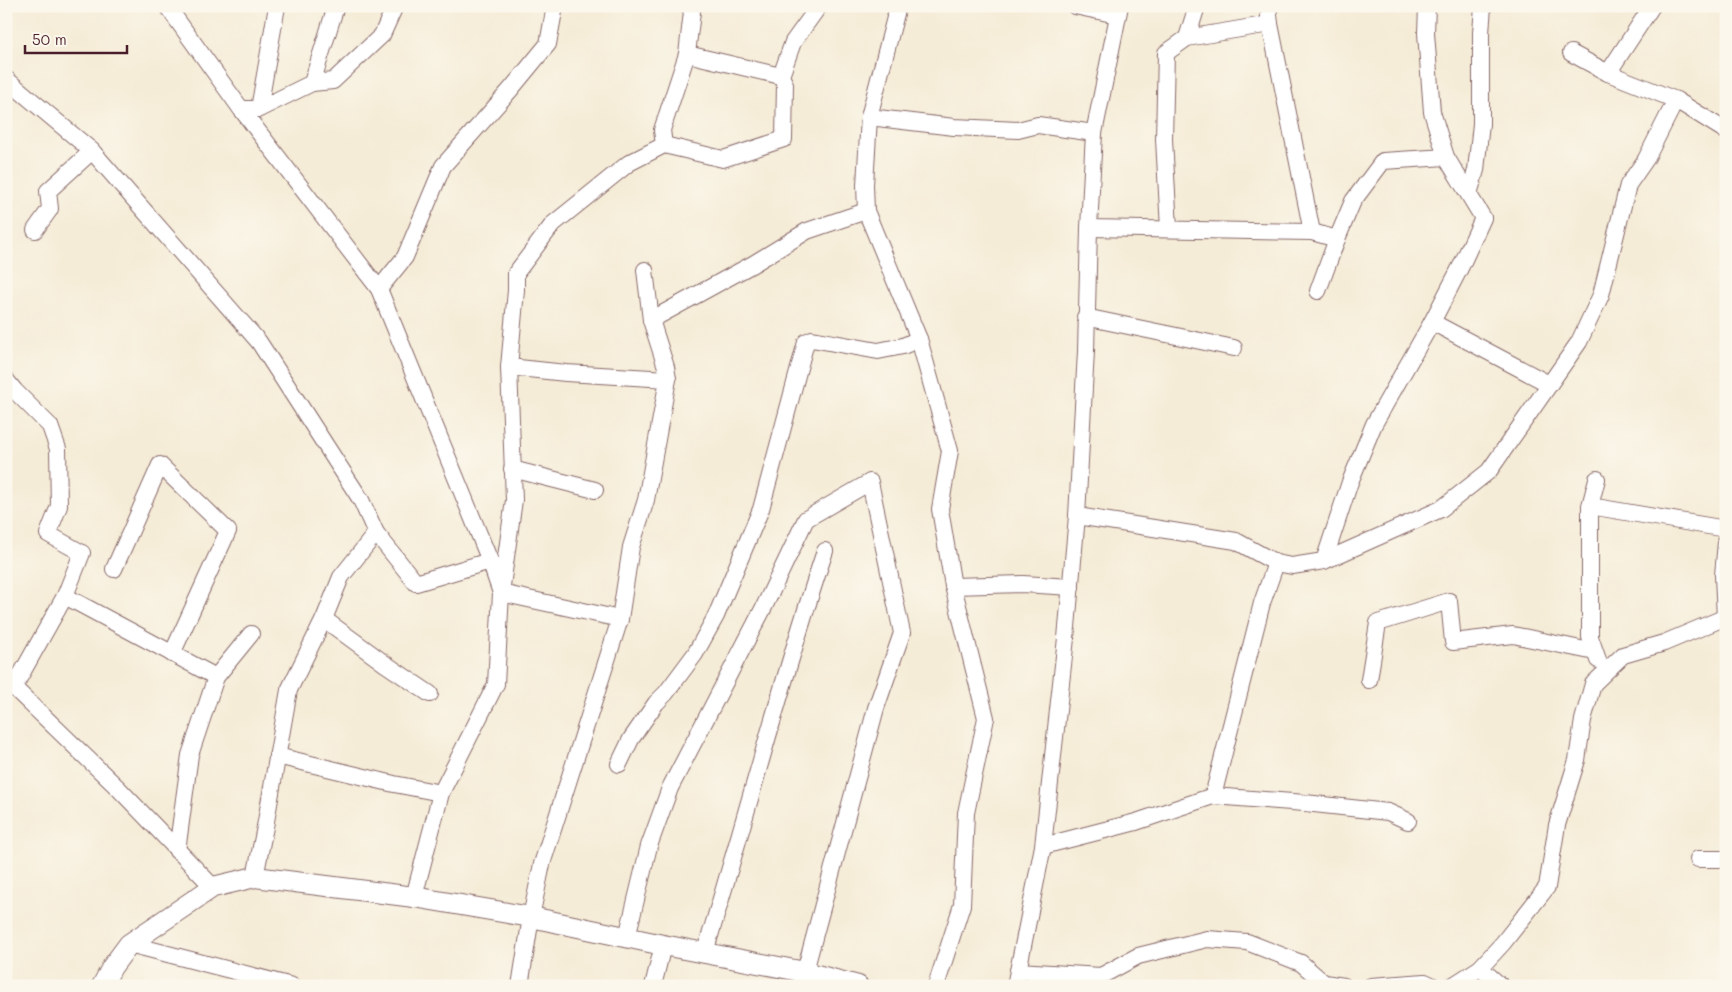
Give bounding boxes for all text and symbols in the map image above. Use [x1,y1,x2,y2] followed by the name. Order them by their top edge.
[25,22,128,54] scale bar
[32,29,67,49] text: 50 m

